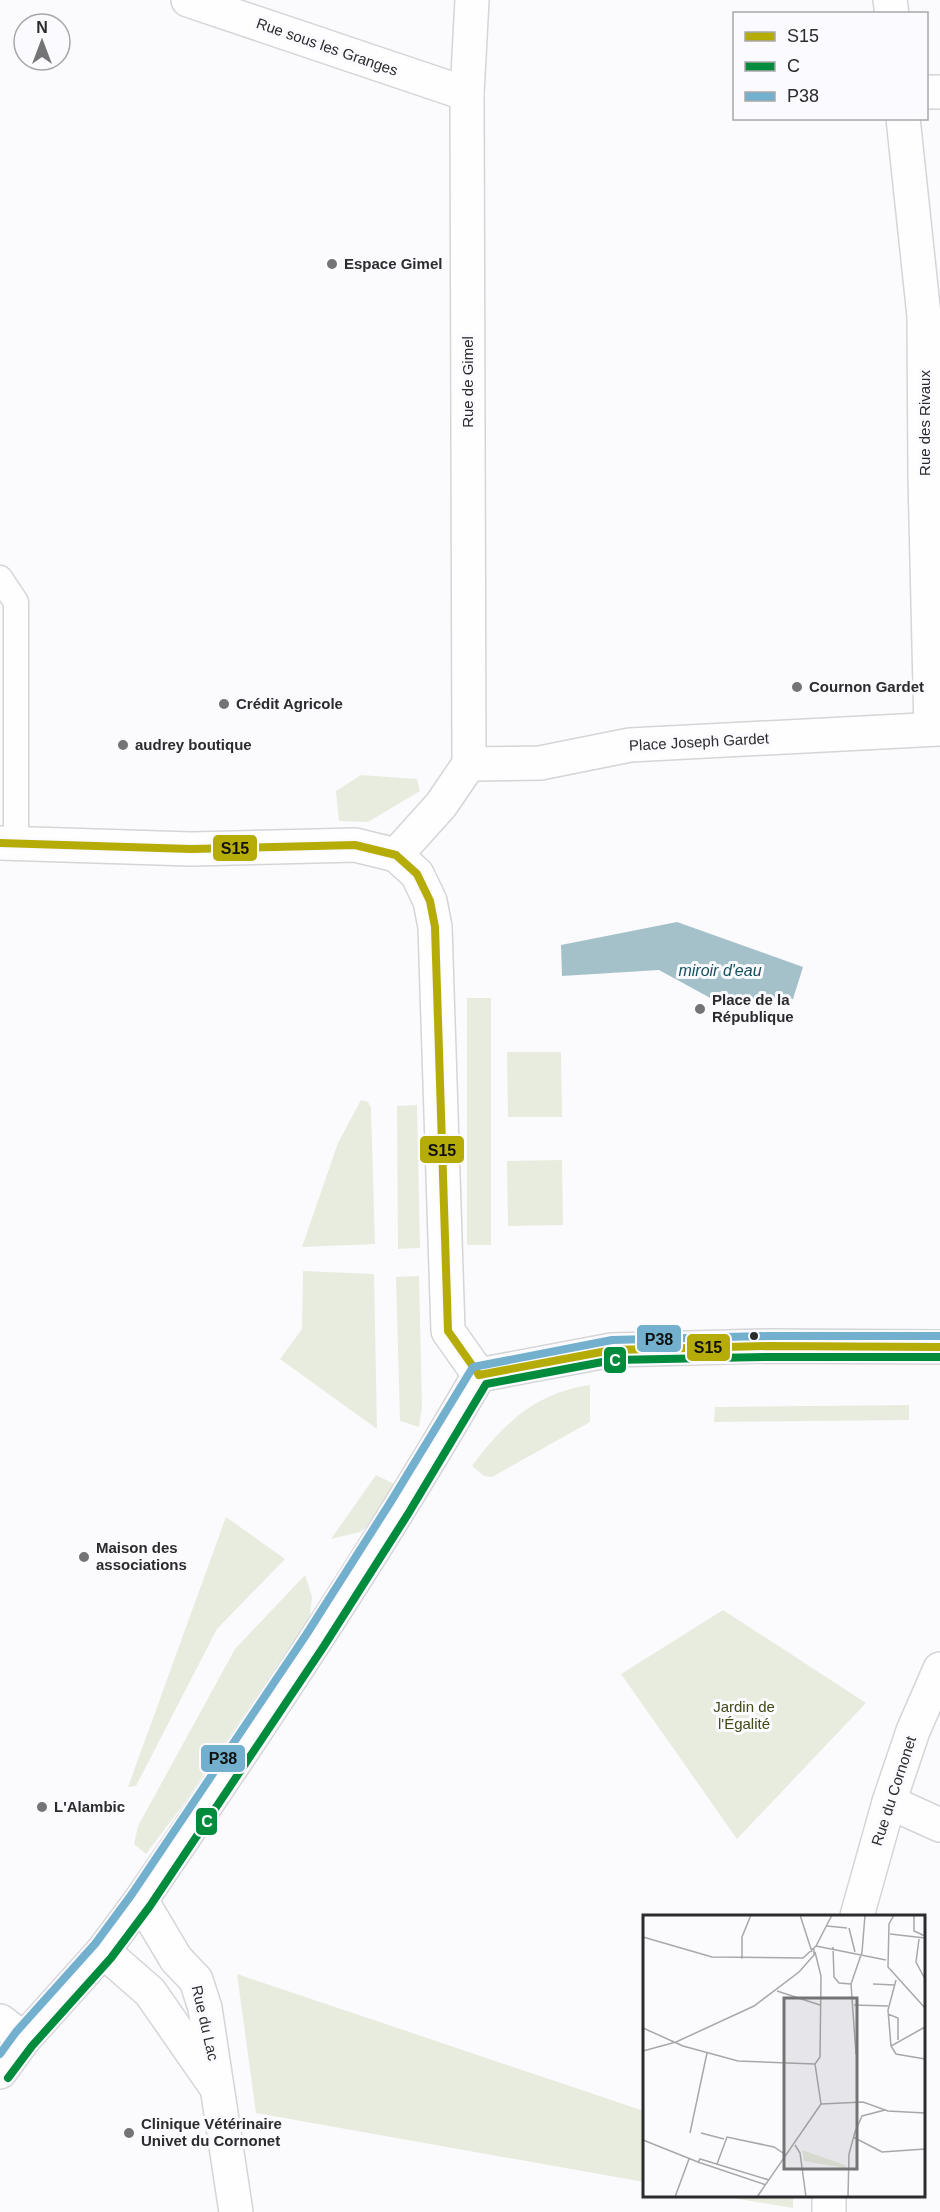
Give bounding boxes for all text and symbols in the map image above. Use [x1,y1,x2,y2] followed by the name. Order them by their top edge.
[12,12,72,72] north arrow
[733,12,928,120] legend
[254,14,400,79] street label: Rue sous les Granges
[36,19,48,36] text: N
[787,26,819,46] text: S15
[787,56,800,76] text: C
[787,86,819,106] text: P38
[344,255,442,272] place label: Espace Gimel
[325,257,339,271] marker: Espace Gimel
[459,336,476,428] street label: Rue de Gimel
[916,370,933,476] street label: Rue des Rivaux
[809,678,924,695] place label: Cournon Gardet
[790,680,804,694] marker: Cournon Gardet
[236,695,343,712] place label: Crédit Agricole
[217,697,231,711] marker: Crédit Agricole
[629,729,770,754] street label: Place Joseph Gardet
[135,736,252,753] place label: audrey boutique
[116,738,130,752] marker: audrey boutique
[212,834,258,862] line badge: S15
[221,840,249,857] text: S15
[678,962,762,979] water label: miroir d'eau
[712,991,794,1025] place label: Place de la République
[693,1002,707,1016] marker: Place de la République
[419,1135,465,1164] line badge: S15
[428,1142,456,1159] text: S15
[636,1324,682,1353] line badge: P38
[748,1330,760,1342] unlabelled marker
[645,1331,673,1348] text: P38
[686,1333,731,1362] line badge: S15
[694,1339,722,1356] text: S15
[603,1346,627,1374] line badge: C
[609,1352,621,1369] text: C
[96,1539,187,1573] place label: Maison des associations
[77,1550,91,1564] marker: Maison des associations
[713,1698,775,1732] park label: Jardin de l'Égalité
[868,1733,920,1848] street label: Rue du Cornonet
[200,1744,246,1773] line badge: P38
[209,1750,237,1767] text: P38
[54,1798,125,1815] place label: L'Alambic
[35,1800,49,1814] marker: L'Alambic
[195,1807,218,1836] line badge: C
[201,1813,213,1830] text: C
[643,1915,925,2197] inset map
[189,1984,223,2063] street label: Rue du Lac
[141,2115,282,2149] place label: Clinique Vétérinaire Univet du Cornonet
[122,2126,136,2140] marker: Clinique Vétérinaire Univet du Cornonet

